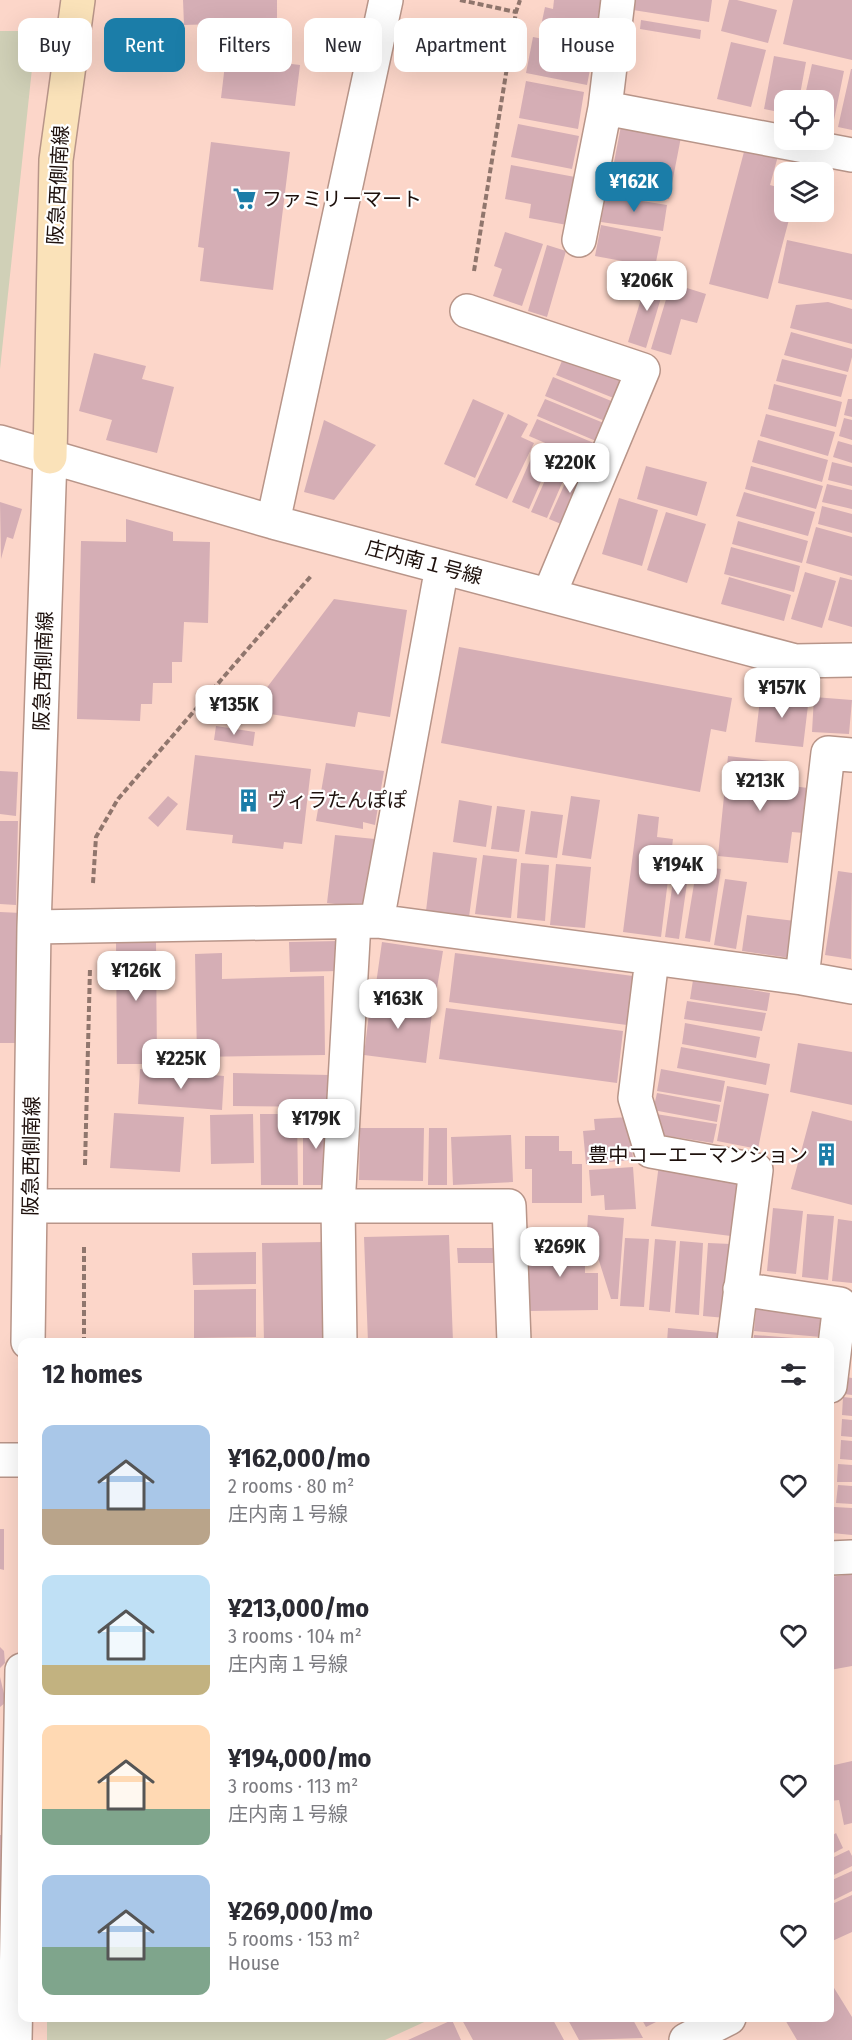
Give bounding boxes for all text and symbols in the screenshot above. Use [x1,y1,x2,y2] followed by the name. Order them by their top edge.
[18,18,92,72] chip: Buy
[104,18,185,72] chip: Rent
[197,18,292,72] chip: Filters
[304,18,382,72] chip: New
[394,18,527,72] chip: Apartment
[539,18,636,72] chip: House
[774,90,834,222] map controls
[774,90,834,150] button: locate
[43,124,73,246] street label: 阪急西側南線
[592,162,676,213] pin: ¥162K
[774,162,834,222] button: layers
[609,169,659,193] text: ¥162K
[231,186,257,212] supermarket icon: ファミリーマート
[262,187,422,211] place label: ファミリーマート
[605,261,689,312] pin: ¥206K
[621,268,673,292] text: ¥206K
[528,443,612,494] pin: ¥220K
[544,450,596,474] text: ¥220K
[363,535,485,589] street label: 庄内南１号線
[29,611,57,731] street label: 阪急西側南線
[740,668,824,719] pin: ¥157K
[758,675,806,699] text: ¥157K
[192,685,276,736] pin: ¥135K
[209,692,259,716] text: ¥135K
[718,761,802,812] pin: ¥213K
[736,768,784,792] text: ¥213K
[236,787,262,813] building icon: ヴィラたんぽぽ
[267,788,407,812] place label: ヴィラたんぽぽ
[636,845,720,896] pin: ¥194K
[653,852,703,876] text: ¥194K
[94,951,178,1002] pin: ¥126K
[111,958,161,982] text: ¥126K
[356,979,440,1030] pin: ¥163K
[373,986,423,1010] text: ¥163K
[139,1039,223,1090] pin: ¥225K
[156,1046,206,1070] text: ¥225K
[18,1096,44,1216] street label: 阪急西側南線
[274,1099,358,1150] pin: ¥179K
[292,1106,340,1130] text: ¥179K
[813,1142,839,1168] building icon: 豊中コーエーマンション
[588,1143,808,1167] place label: 豊中コーエーマンション
[518,1227,602,1278] pin: ¥269K
[534,1234,586,1258] text: ¥269K
[777,1358,810,1391] icon: filters
[42,1359,142,1390] text: 12 homes
[228,1443,370,1474] text: ¥162,000/mo
[90,1449,162,1521] icon: home
[777,1469,810,1502] icon: heart
[228,1474,354,1498] text: 2 rooms · 80 m²
[228,1502,348,1526] text: 庄内南１号線
[228,1593,369,1624] text: ¥213,000/mo
[90,1599,162,1671] icon: home
[777,1619,810,1652] icon: heart
[228,1624,362,1648] text: 3 rooms · 104 m²
[228,1652,348,1676] text: 庄内南１号線
[228,1743,371,1774] text: ¥194,000/mo
[90,1749,162,1821] icon: home
[777,1769,810,1802] icon: heart
[228,1774,358,1798] text: 3 rooms · 113 m²
[228,1802,348,1826] text: 庄内南１号線
[228,1896,373,1927] text: ¥269,000/mo
[90,1899,162,1971] icon: home
[777,1919,810,1952] icon: heart
[228,1927,360,1951] text: 5 rooms · 153 m²
[228,1951,280,1975] text: House

